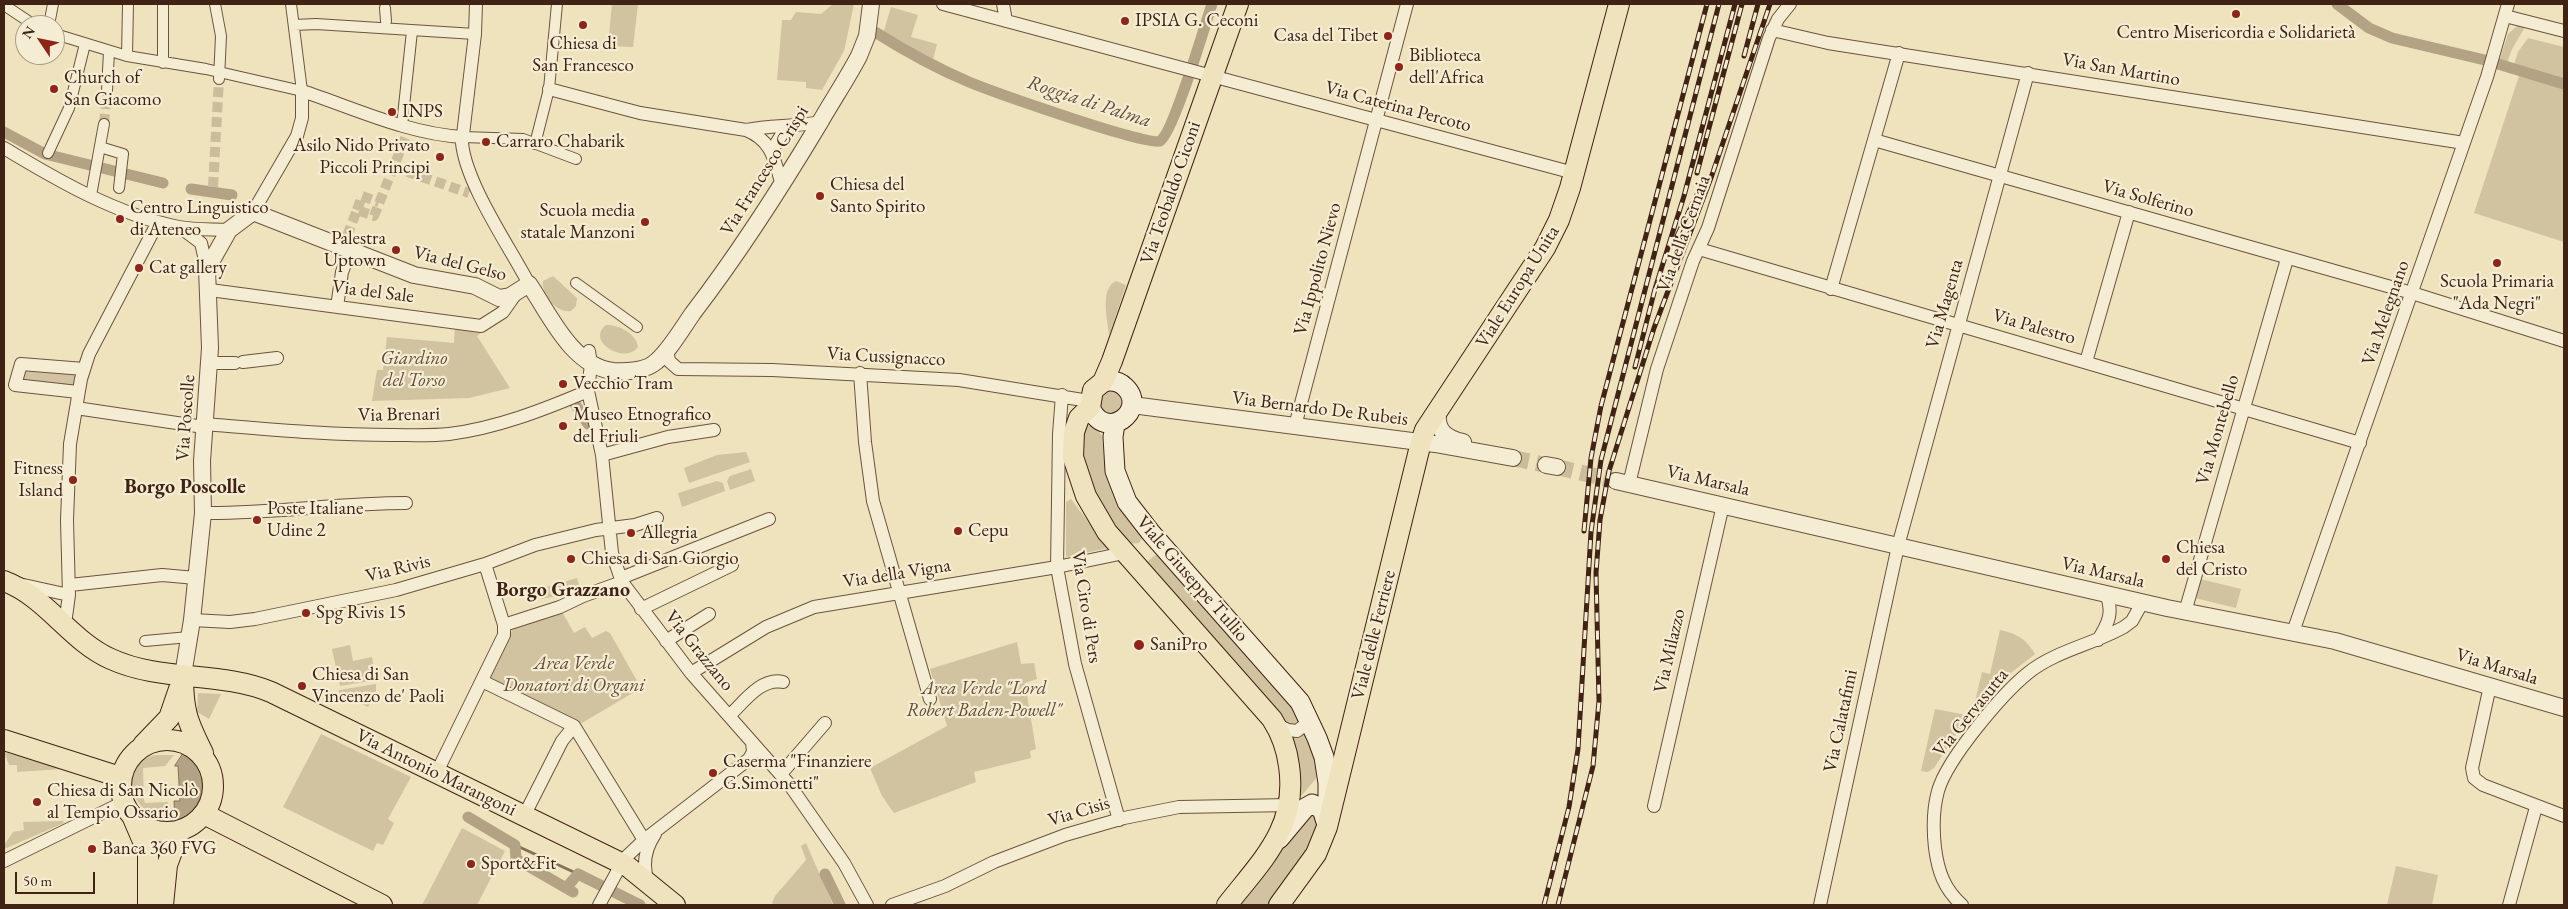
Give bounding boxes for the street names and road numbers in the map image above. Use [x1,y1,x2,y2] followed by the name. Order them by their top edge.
[2060,48,2182,92] street label: Via San Martino
[1322,76,1474,138] street label: Via Caterina Percoto
[716,102,814,240] street label: Via Francesco Crispi
[1136,118,1206,268] street label: Via Teobaldo Ciconi
[1652,172,1716,296] street label: Via della Cernaia
[2100,175,2196,223] street label: Via Solferino
[1289,200,1347,338] street label: Via Ippolito Nievo
[1471,222,1565,352] street label: Viale Europa Unita
[411,241,509,287] street label: Via del Gelso
[1921,257,1969,351] street label: Via Magenta
[2357,257,2415,369] street label: Via Melegnano
[331,276,415,308] street label: Via del Sale
[1990,304,2078,350] street label: Via Palestro
[826,343,946,371] street label: Via Cussignacco
[2191,372,2245,488] street label: Via Montebello
[172,374,200,462] street label: Via Poscolle
[1231,387,1409,431] street label: Via Bernardo De Rubeis
[358,403,440,427] street label: Via Brenari
[1664,460,1752,502] street label: Via Marsala
[1131,511,1253,647] street label: Viale Giuseppe Tullio
[1066,549,1106,665] street label: Via Ciro di Pers
[363,550,433,588] street label: Via Rivis
[2059,552,2147,594] street label: Via Marsala
[841,554,953,594] street label: Via della Vigna
[1347,568,1401,702] street label: Viale delle Ferriere
[660,606,738,696] street label: Via Grazzano
[1649,607,1691,695] street label: Via Milazzo
[2453,644,2541,690] street label: Via Marsala
[1928,664,2014,762] street label: Via Gervasutta
[1819,668,1863,774] street label: Via Calatafimi
[352,724,520,822] street label: Via Antonio Marangoni
[1045,792,1113,832] street label: Via Cisis

